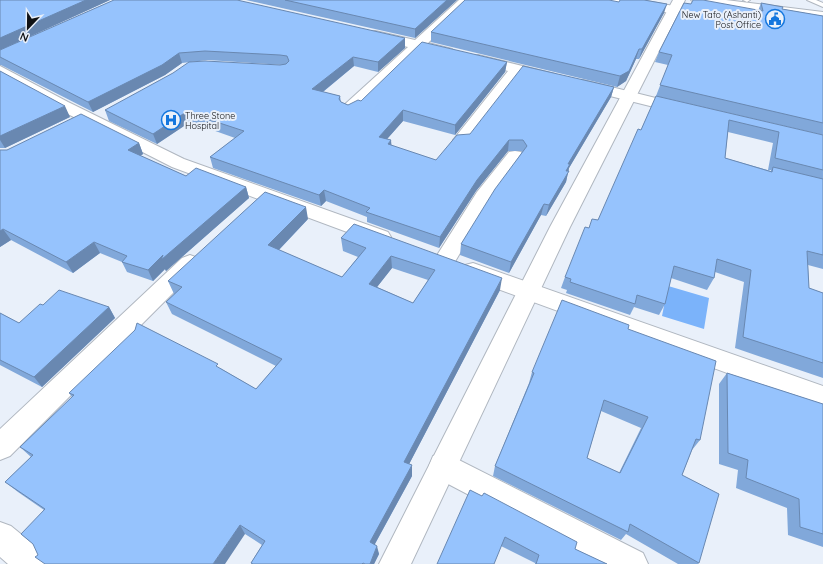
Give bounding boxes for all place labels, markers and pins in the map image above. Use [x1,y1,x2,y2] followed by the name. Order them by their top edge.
[764,8,786,30] public building icon: New Tafo (Ashanti) Post Office
[682,9,761,30] place label: New Tafo (Ashanti) Post Office
[160,109,182,131] hospital icon: Three Stone Hospital
[185,110,235,131] place label: Three Stone Hospital

